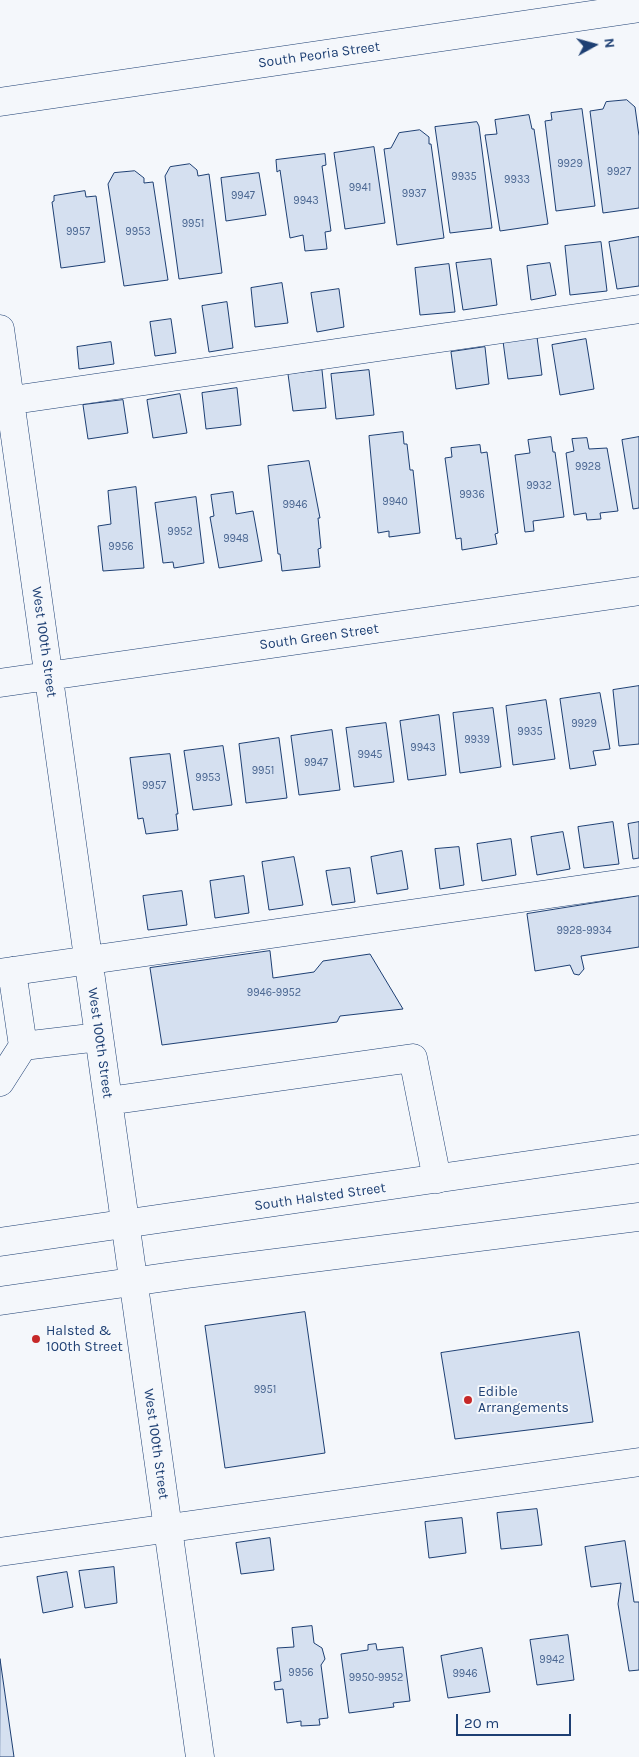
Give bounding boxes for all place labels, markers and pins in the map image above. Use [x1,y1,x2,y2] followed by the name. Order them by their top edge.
[46,1323,123,1355] place label: Halsted & 100th Street
[30,1333,42,1345] marker: Halsted & 100th Street
[478,1384,569,1416] place label: Edible Arrangements
[462,1394,474,1406] marker: Edible Arrangements

